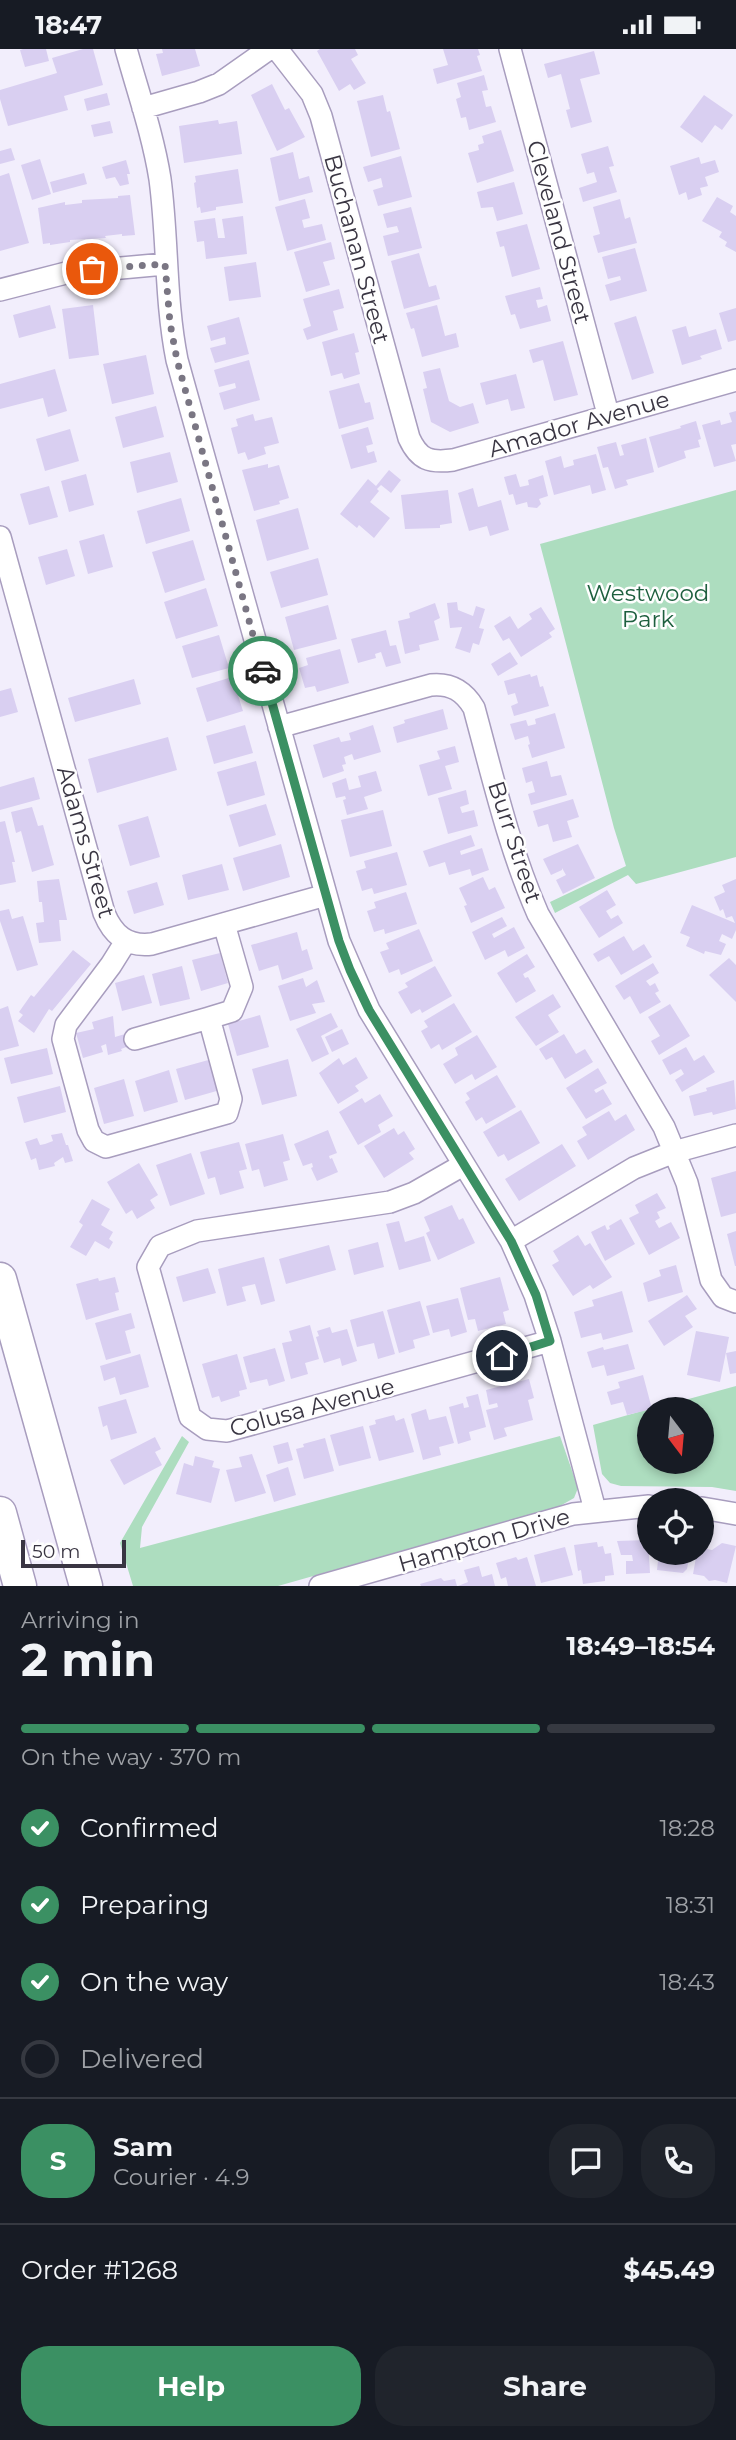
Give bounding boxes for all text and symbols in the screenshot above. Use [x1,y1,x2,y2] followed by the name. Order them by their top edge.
[35,9,102,41] text: 18:47
[521,137,597,327] street label: Cleveland Street
[318,151,396,347] street label: Buchanan Street
[62,239,122,299] pin
[73,250,111,288] icon: bag
[485,385,673,463] street label: Amador Avenue
[587,579,709,633] park label: Westwood Park
[228,636,298,706] courier
[244,652,282,690] icon: car
[51,763,121,921] street label: Adams Street
[482,777,548,907] street label: Burr Street
[472,1326,532,1386] pin
[483,1337,521,1375] icon: home
[227,1372,397,1442] street label: Colusa Avenue
[637,1397,714,1473] north arrow
[637,1397,714,1565] map controls
[637,1488,714,1565] button: locate
[395,1502,573,1578] street label: Hampton Drive
[21,1537,126,1569] scale bar
[32,1540,80,1563] text: 50 m
[21,1606,140,1634] text: Arriving in
[566,1630,715,1662] text: 18:49–18:54
[21,1631,155,1688] text: 2 min
[21,1743,241,1771] text: On the way · 370 m
[21,1809,59,1847] icon: check
[80,1812,219,1844] text: Confirmed
[659,1814,715,1842] text: 18:28
[21,1886,59,1924] icon: check
[80,1889,209,1921] text: Preparing
[666,1891,715,1919] text: 18:31
[21,1963,59,2001] icon: check
[80,1966,228,1998] text: On the way
[659,1968,715,1996] text: 18:43
[80,2043,204,2075] text: Delivered
[549,2124,623,2198] button: chat
[641,2124,715,2198] button: phone
[113,2131,173,2163] text: Sam
[50,2145,66,2177] text: S
[113,2163,249,2191] text: Courier · 4.9
[21,2254,178,2286] text: Order #1268
[624,2254,715,2286] text: $45.49
[21,2346,361,2426] button: Help
[375,2346,715,2426] button: Share

